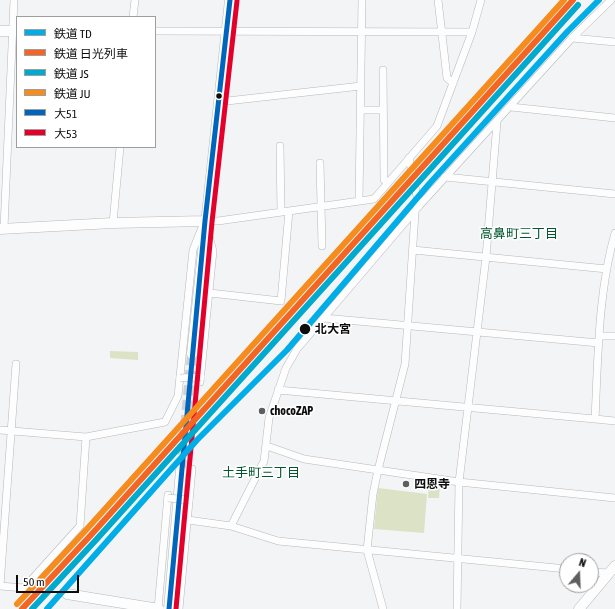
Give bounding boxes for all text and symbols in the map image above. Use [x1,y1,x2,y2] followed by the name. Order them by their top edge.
[16,16,156,148] legend
[54,27,92,41] text: 鉄道 TD
[54,47,128,61] text: 鉄道 日光列車
[54,67,89,81] text: 鉄道 JS
[54,87,91,101] text: 鉄道 JU
[214,91,224,101] unlabelled marker
[54,107,77,121] text: 大51
[54,127,77,141] text: 大53
[480,226,558,242] district label: 高鼻町三丁目
[298,322,312,336] marker: 北大宮
[315,322,351,336] place label: 北大宮
[270,404,313,418] place label: chocoZAP
[257,406,267,416] marker: chocoZAP
[222,465,300,481] district label: 土手町三丁目
[414,477,450,491] place label: 四恩寺
[401,479,411,489] marker: 四恩寺
[559,553,599,593] north arrow
[578,556,588,569] text: N
[18,567,81,593] scale bar
[23,575,45,589] text: 50 m

